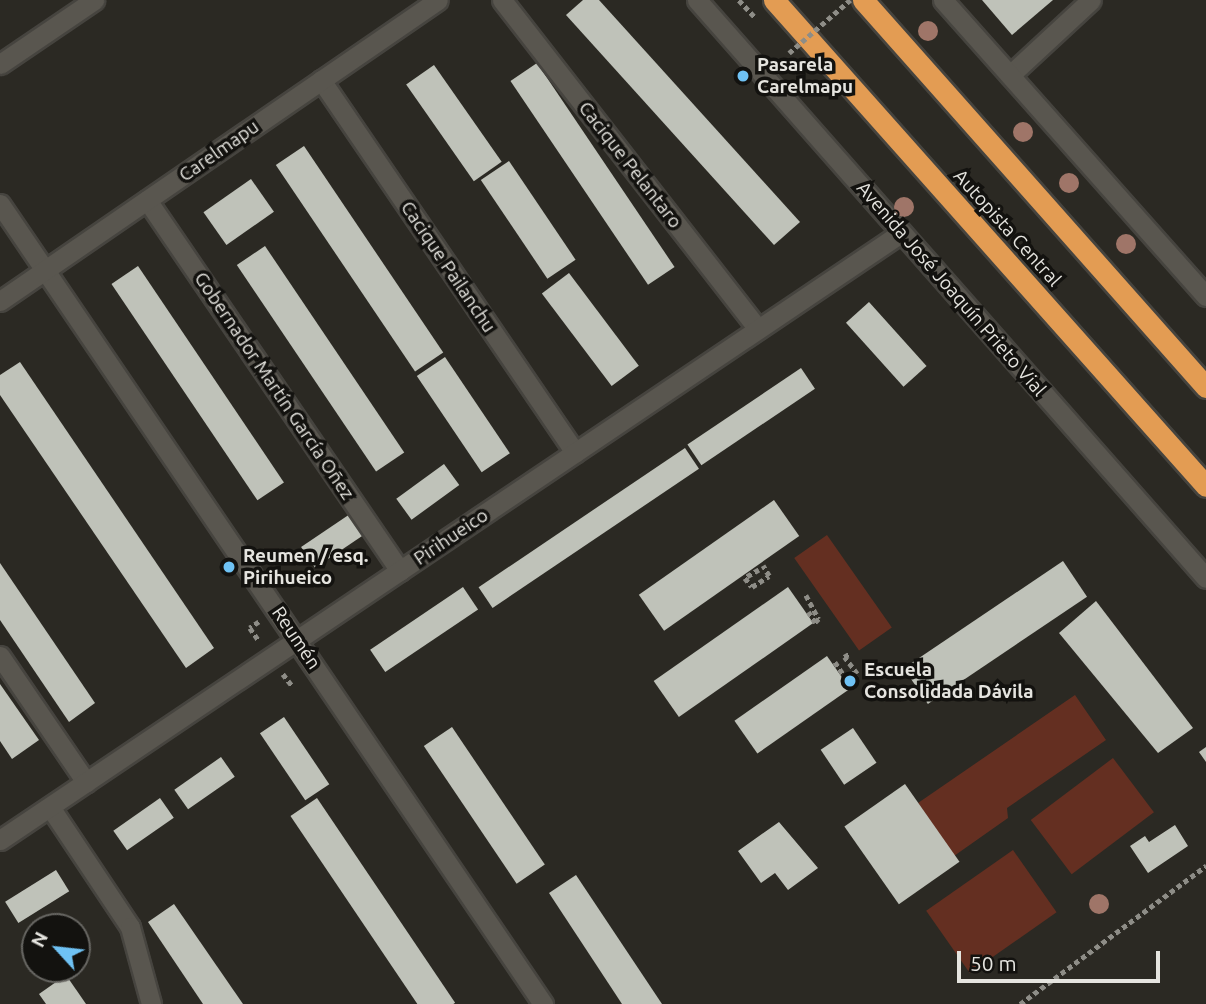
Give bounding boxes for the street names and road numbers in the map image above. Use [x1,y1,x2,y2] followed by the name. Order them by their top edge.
[574,97,686,233] street label: Cacique Pelantaro
[175,115,263,187] street label: Carelmapu
[948,165,1066,291] street label: Autopista Central
[852,177,1050,401] street label: Avenida José Joaquín Prieto Vial
[396,197,500,337] street label: Cacique Pailanchu
[189,268,359,504] street label: Gobernador Martín García Oñez
[410,504,492,570] street label: Pirihueico
[267,602,325,674] street label: Reumén

